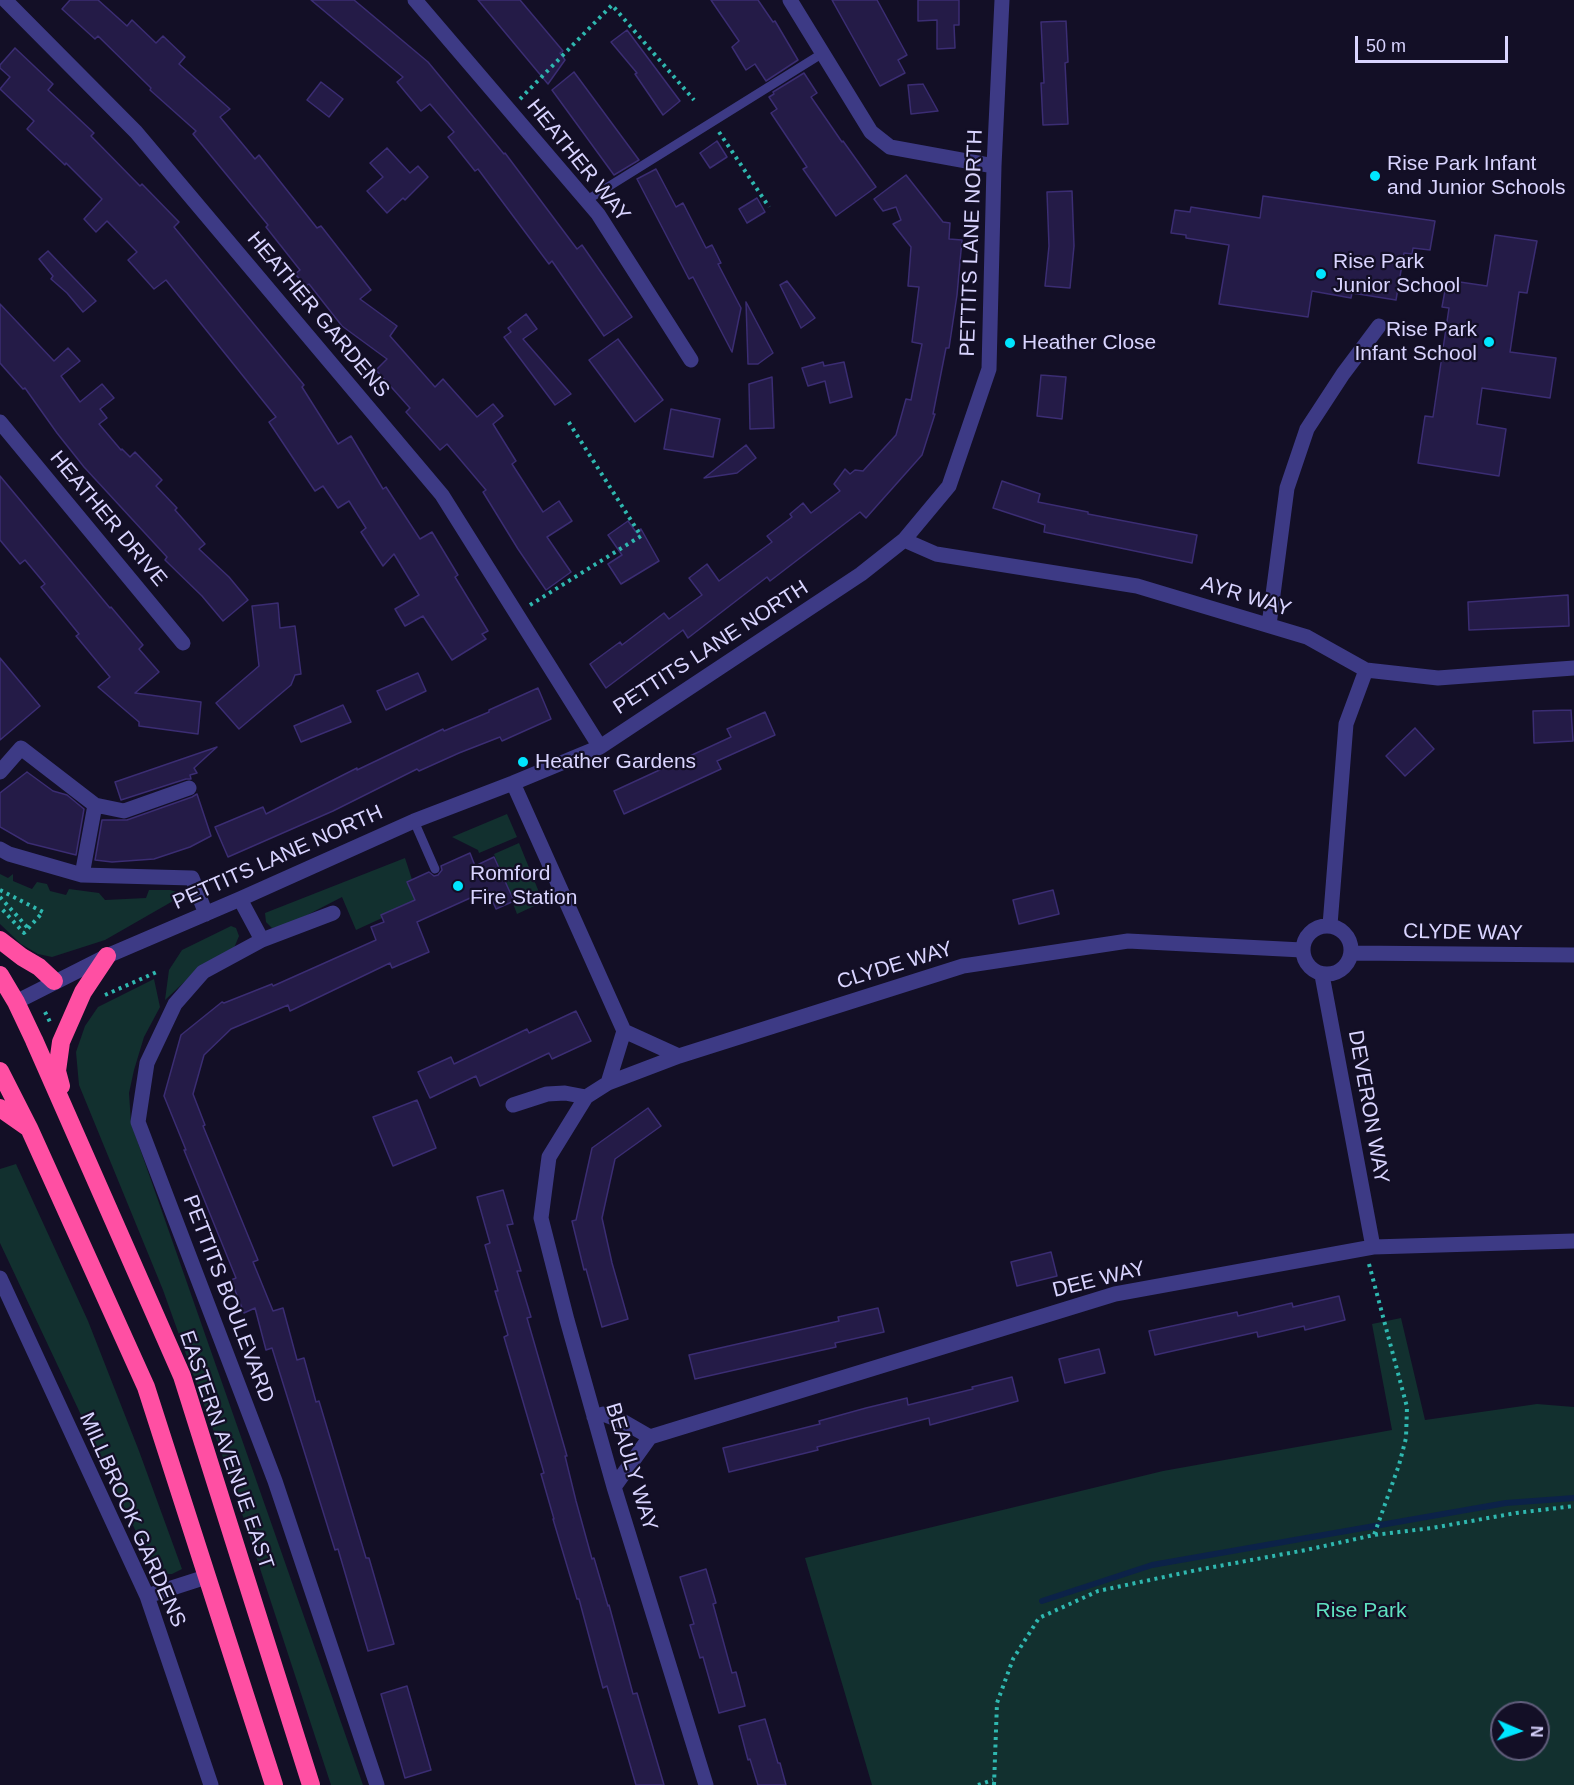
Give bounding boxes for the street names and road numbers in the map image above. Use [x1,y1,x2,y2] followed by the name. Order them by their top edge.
[521,95,635,227] street label: HEATHER WAY
[955,129,989,357] street label: PETTITS LANE NORTH
[241,227,395,403] street label: HEATHER GARDENS
[44,446,172,592] street label: HEATHER DRIVE
[1198,571,1294,623] street label: AYR WAY
[609,576,813,720] street label: PETTITS LANE NORTH
[169,800,387,916] street label: PETTITS LANE NORTH
[1403,919,1523,947] street label: CLYDE WAY
[834,936,956,996] street label: CLYDE WAY
[1342,1028,1394,1186] street label: DEVERON WAY
[177,1192,279,1406] street label: PETTITS BOULEVARD
[1050,1256,1148,1304] street label: DEE WAY
[173,1327,279,1573] street label: EASTERN AVENUE EAST
[600,1400,662,1534] street label: BEAULY WAY
[73,1409,191,1631] street label: MILLBROOK GARDENS

